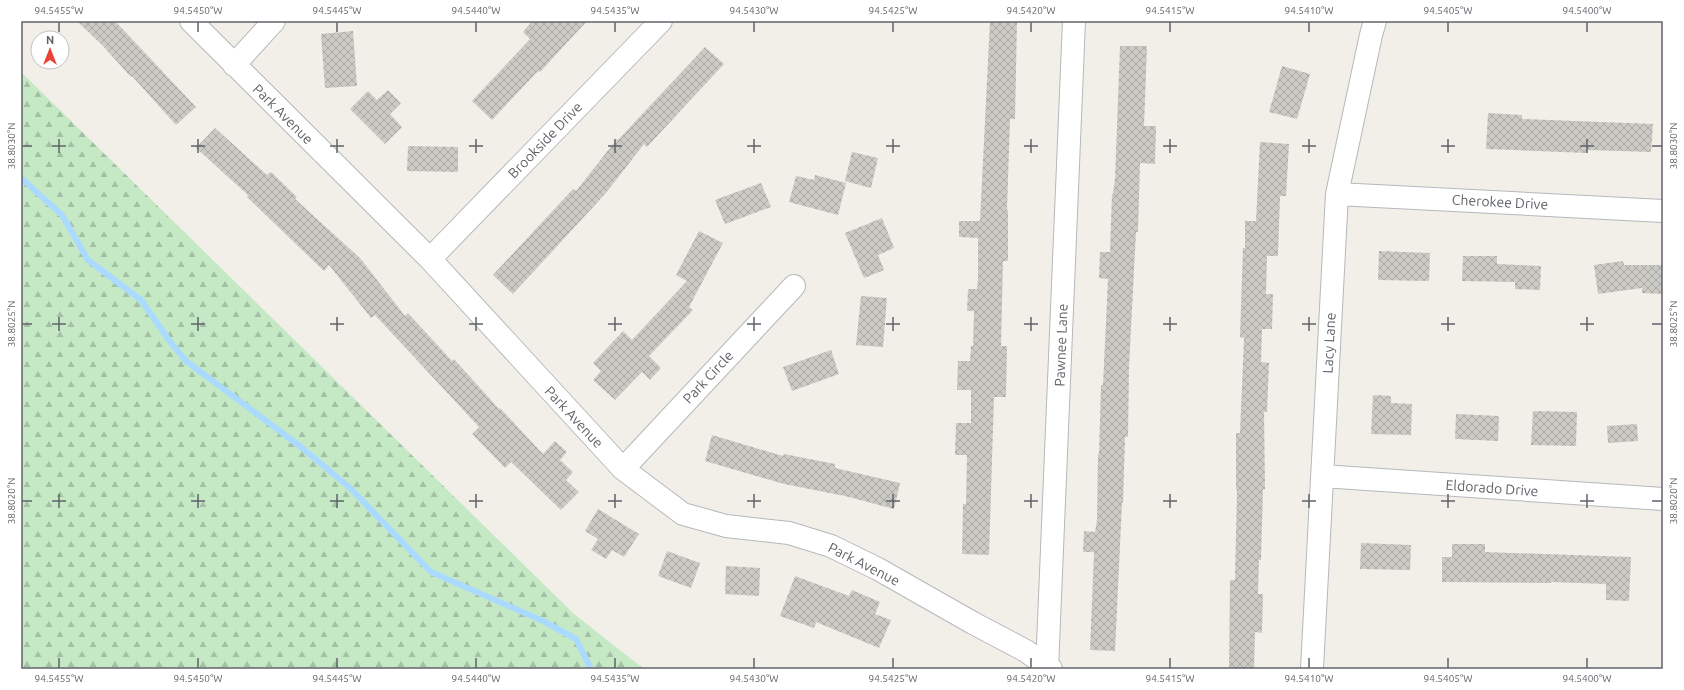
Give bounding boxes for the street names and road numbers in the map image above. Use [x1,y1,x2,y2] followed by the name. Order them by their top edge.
[250,81,316,147] street label: Park Avenue
[505,99,585,181] street label: Brookside Drive
[1451,191,1549,213] street label: Cherokee Drive
[1052,303,1070,387] street label: Pawnee Lane
[1319,312,1339,374] street label: Lacy Lane
[680,347,736,407] street label: Park Circle
[541,383,607,451] street label: Park Avenue
[1445,477,1539,499] street label: Eldorado Drive
[826,539,902,589] street label: Park Avenue

